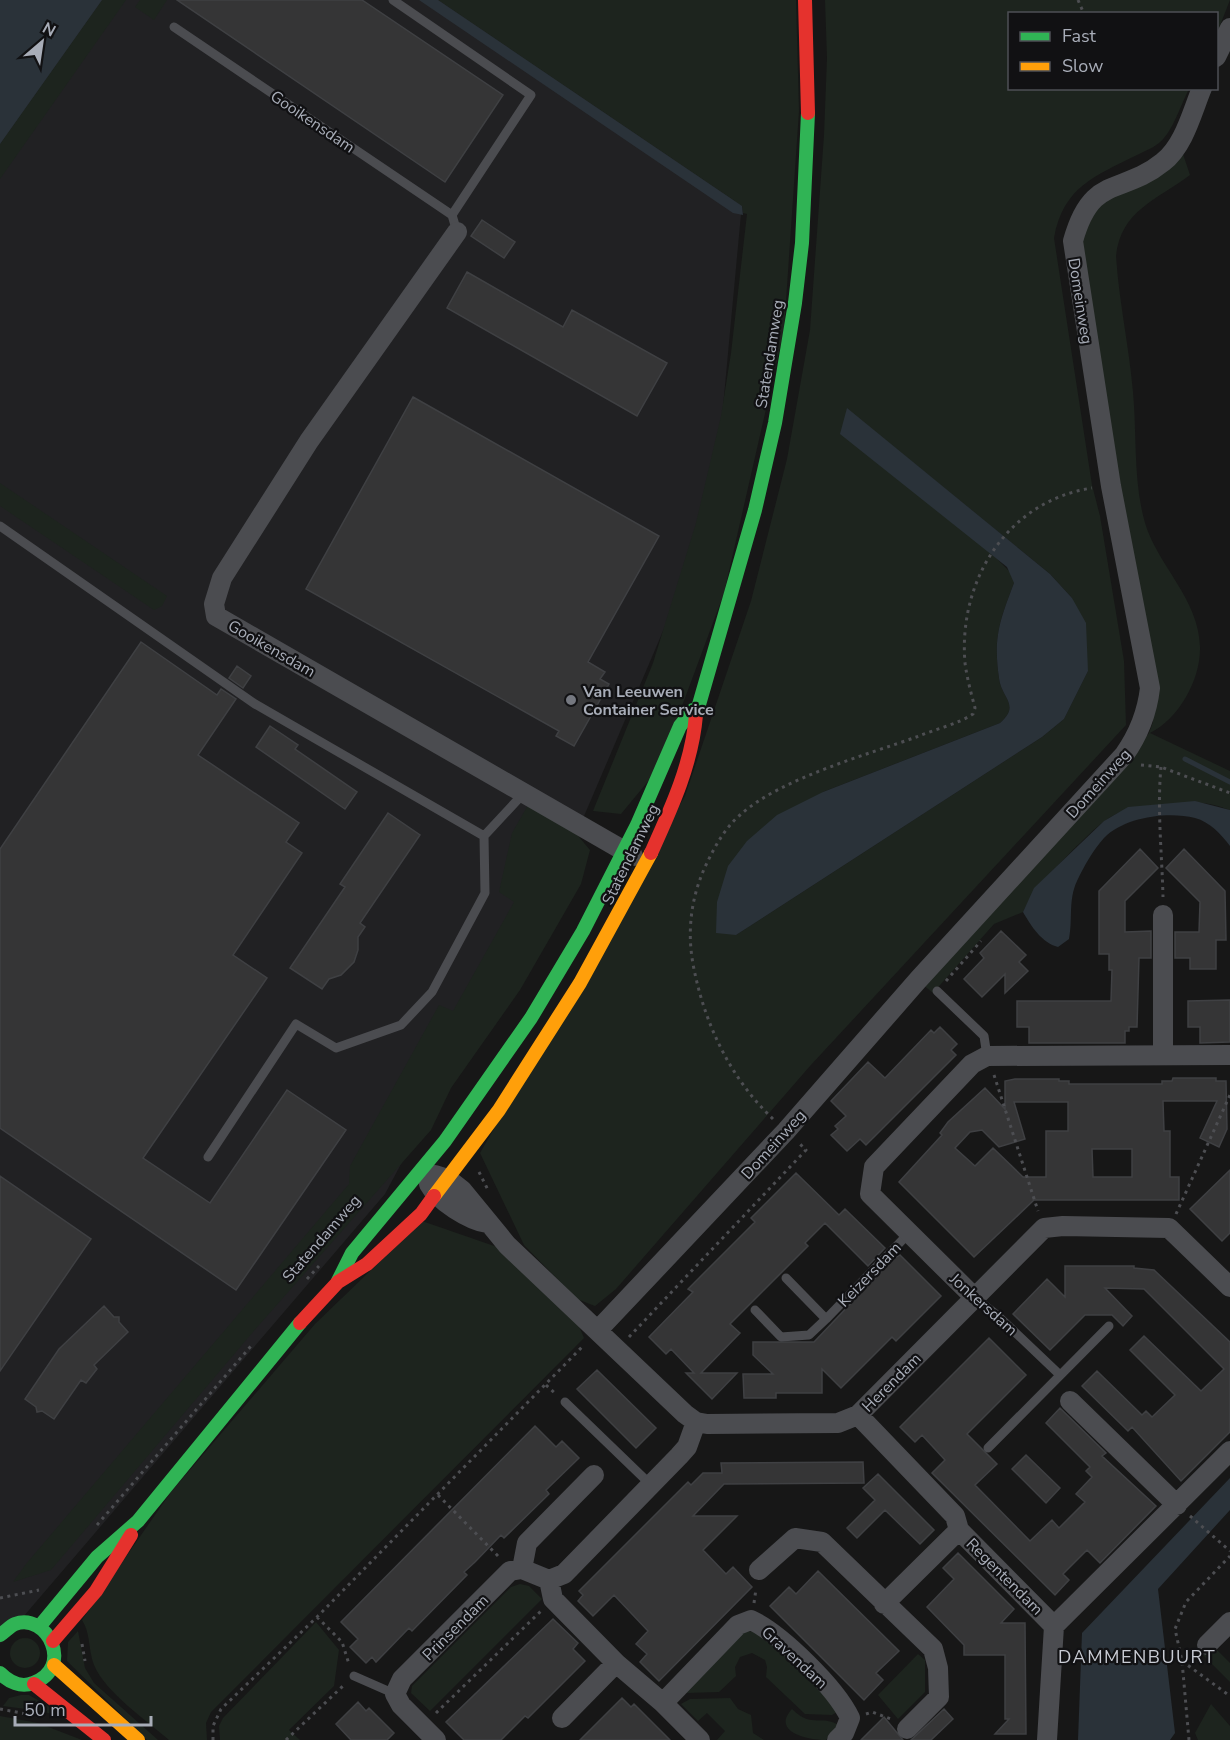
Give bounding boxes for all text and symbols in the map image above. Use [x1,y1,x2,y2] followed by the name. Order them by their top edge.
[12,12,72,72] north arrow
[1008,12,1218,90] legend
[38,17,59,42] text: N
[1062,24,1097,48] text: Fast
[1062,54,1103,78] text: Slow
[266,85,359,158] street label: Gooikensdam
[1062,257,1098,346] street label: Domeinweg
[751,298,789,410] street label: Statendamweg
[224,615,319,683] street label: Gooikensdam
[582,681,714,721] place label: Van Leeuwen Container Service
[564,693,578,707] marker: Van Leeuwen Container Service
[1061,744,1136,823] street label: Domeinweg
[597,800,665,909] street label: Statendamweg
[736,1105,811,1184] street label: Domeinweg
[277,1190,366,1287] street label: Statendamweg
[833,1237,906,1312] street label: Keizersdam
[944,1268,1022,1341] street label: Jonkersdam
[857,1348,926,1417] street label: Herendam
[961,1533,1048,1620] street label: Regentendam
[418,1590,494,1666] street label: Prinsendam
[757,1621,832,1694] street label: Gravendam
[1058,1645,1216,1669] district label: DAMMENBUURT
[15,1689,152,1727] scale bar
[24,1698,66,1722] text: 50 m

